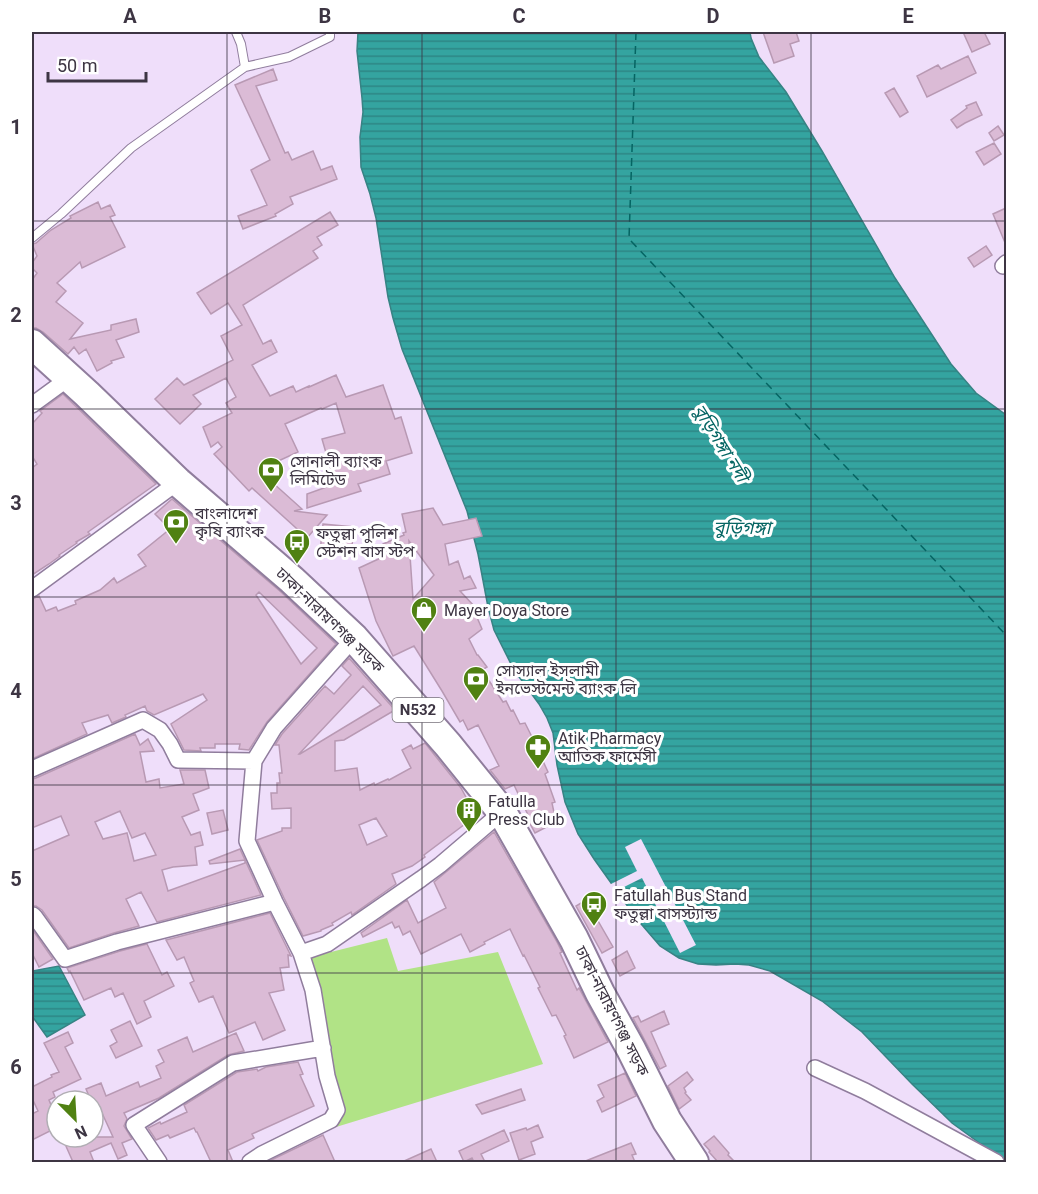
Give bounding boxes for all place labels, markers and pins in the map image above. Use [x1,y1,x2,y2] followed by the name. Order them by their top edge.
[289,452,383,489] place label: সোনালী ব্যাংক লিমিটেড
[256,455,286,493] bank icon: সোনালী ব্যাংক লিমিটেড
[194,504,265,542] place label: বাংলাদেশ কৃষি ব্যাংক
[161,507,191,545] bank icon: বাংলাদেশ কৃষি ব্যাংক
[315,524,415,561] place label: ফতুল্লা পুলিশ স্টেশন বাস স্টপ
[282,527,312,565] bus stop icon: ফতুল্লা পুলিশ স্টেশন বাস স্টপ
[409,595,439,633] shop icon: Mayer Doya Store
[444,601,569,620] place label: Mayer Doya Store
[495,661,637,698] place label: সোস্যাল ইসলামী ইনভেস্টমেন্ট ব্যাংক লি
[461,664,491,702] bank icon: সোস্যাল ইসলামী ইনভেস্টমেন্ট ব্যাংক লি
[557,729,662,766] place label: Atik Pharmacy আতিক ফার্মেসী
[523,732,553,770] pharmacy icon: Atik Pharmacy আতিক ফার্মেসী
[488,792,564,829] place label: Fatulla Press Club
[454,795,484,833] building icon: Fatulla Press Club
[613,886,747,923] place label: Fatullah Bus Stand ফতুল্লা বাসস্ট্যান্ড
[579,889,609,927] bus stop icon: Fatullah Bus Stand ফতুল্লা বাসস্ট্যান্ড

